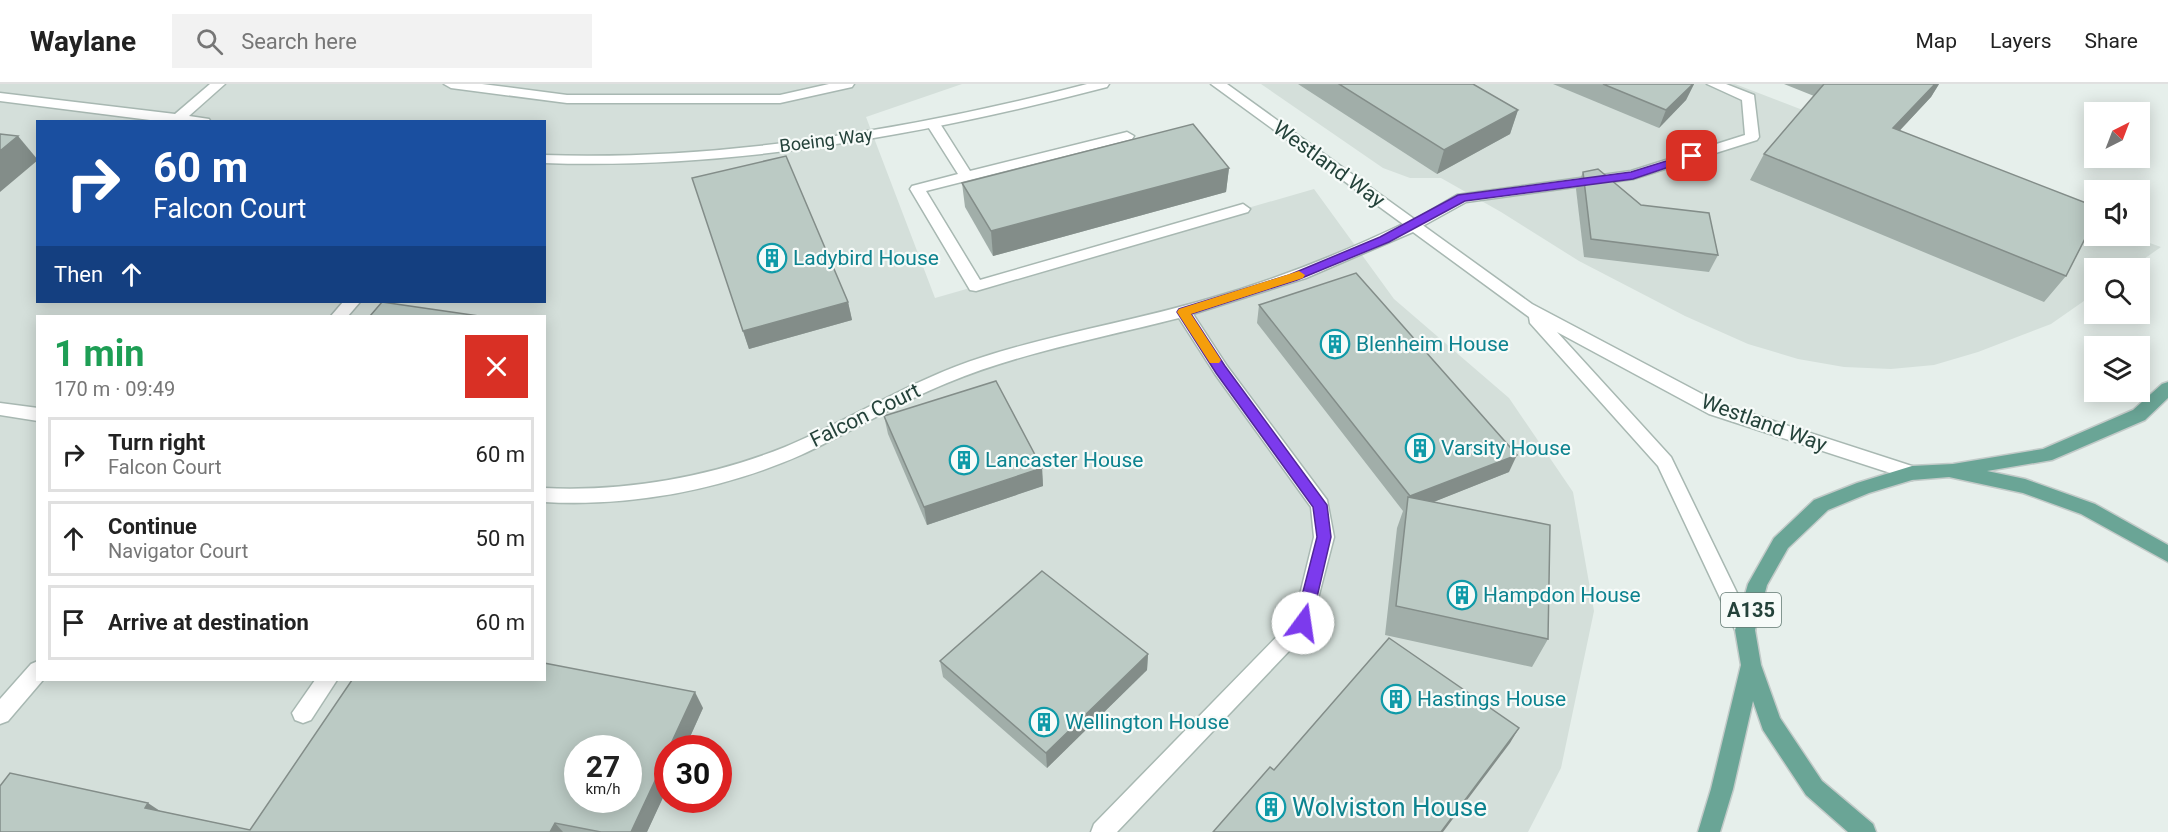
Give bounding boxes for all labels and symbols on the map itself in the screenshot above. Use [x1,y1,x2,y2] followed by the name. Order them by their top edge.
[2084,102,2150,168] north arrow
[1269,116,1389,212] street label: Westland Way
[778,124,874,156] street label: Boeing Way
[1666,130,1717,181] pin
[756,242,788,274] building icon: Ladybird House
[793,246,939,270] place label: Ladybird House
[1319,328,1351,360] building icon: Blenheim House
[1356,332,1509,356] place label: Blenheim House
[806,378,924,452] street label: Falcon Court
[1698,389,1830,457] street label: Westland Way
[1404,432,1436,464] building icon: Varsity House
[1441,436,1571,460] place label: Varsity House
[948,444,980,476] building icon: Lancaster House
[985,448,1143,472] place label: Lancaster House
[1446,579,1478,611] building icon: Hampdon House
[1483,583,1641,607] place label: Hampdon House
[1271,591,1335,655] position arrow
[1721,593,1781,627] road number: A135
[1380,683,1412,715] building icon: Hastings House
[1417,687,1566,711] place label: Hastings House
[1028,706,1060,738] building icon: Wellington House
[1065,710,1229,734] place label: Wellington House
[654,735,732,813] speed limit sign: 30
[1255,791,1287,823] building icon: Wolviston House
[1292,792,1487,822] place label: Wolviston House

